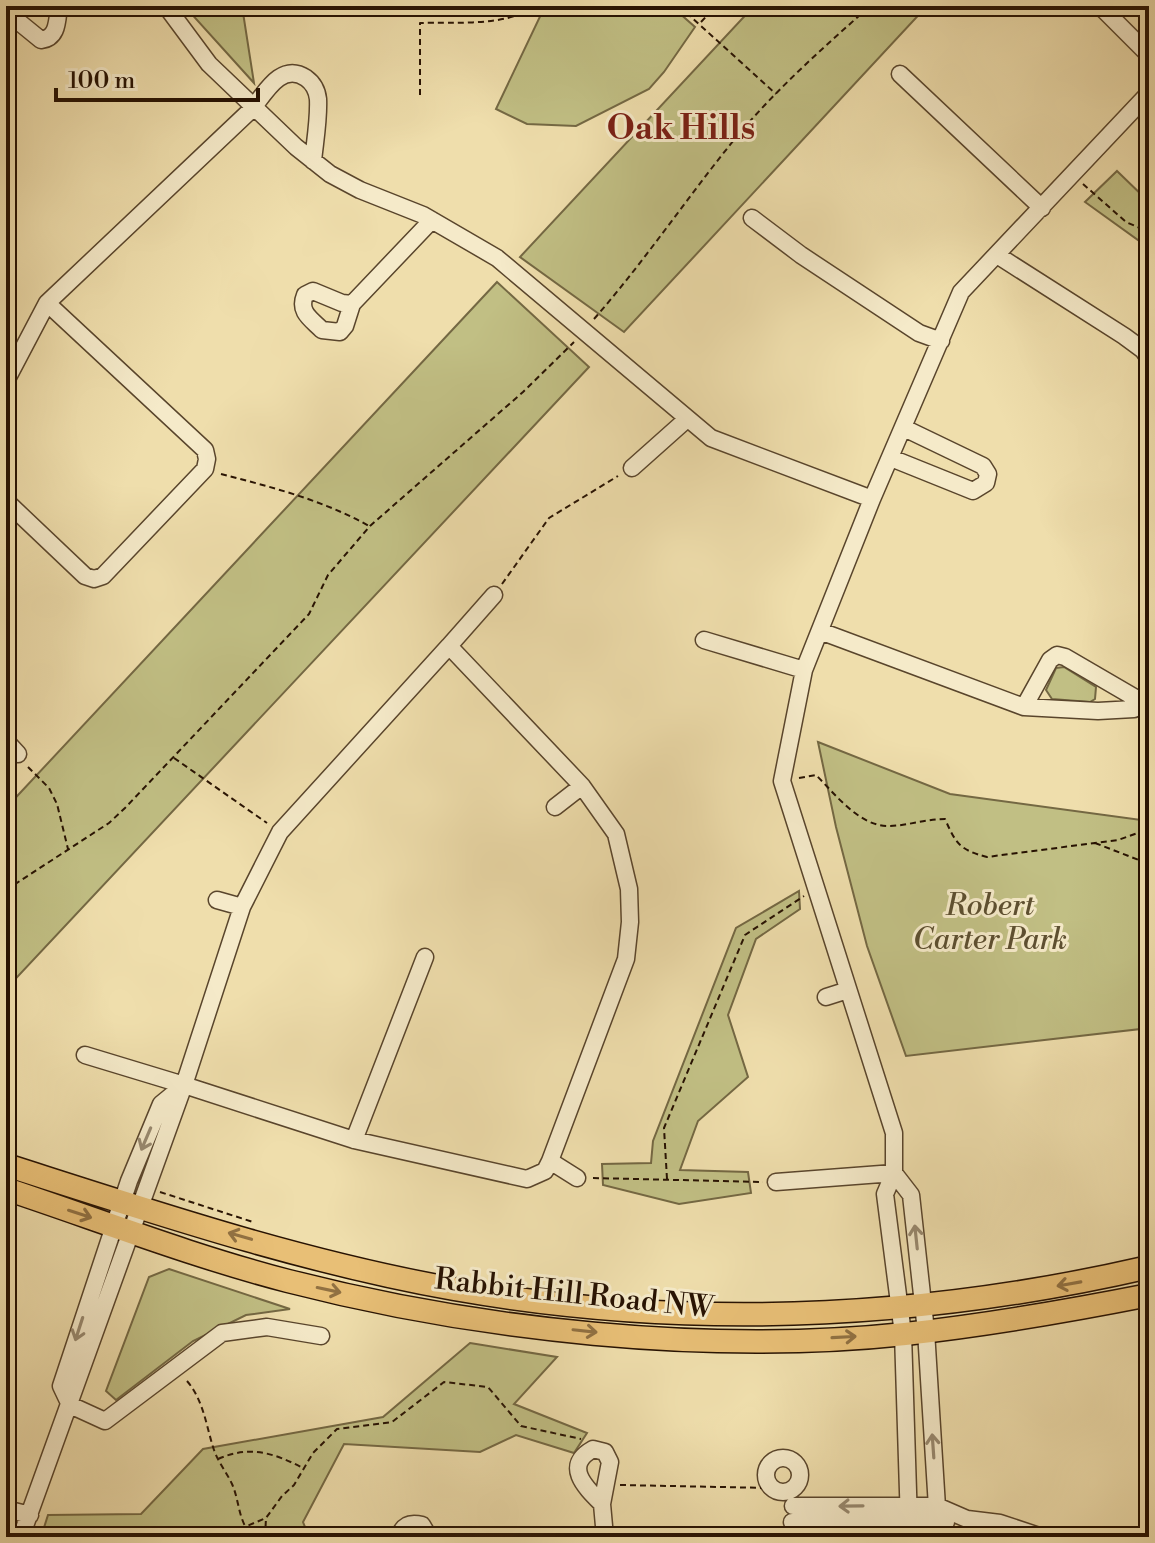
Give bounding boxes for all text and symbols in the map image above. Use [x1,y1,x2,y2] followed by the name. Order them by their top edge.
[56,52,258,102] scale bar
[68,66,135,96] text: 100 m
[607,108,755,150] district label: Oak Hills
[913,887,1067,959] park label: Robert Carter Park
[138,1126,153,1151] one-way arrow
[67,1207,92,1222] one-way arrow
[908,1224,923,1251] one-way arrow
[227,1228,253,1243] one-way arrow
[433,1260,716,1328] street label: Rabbit Hill Road NW
[1057,1278,1083,1293] one-way arrow
[315,1283,341,1298] one-way arrow
[71,1316,85,1341] one-way arrow
[571,1324,598,1339] one-way arrow
[830,1330,857,1345] one-way arrow
[925,1433,940,1459] one-way arrow
[838,1498,865,1514] one-way arrow

